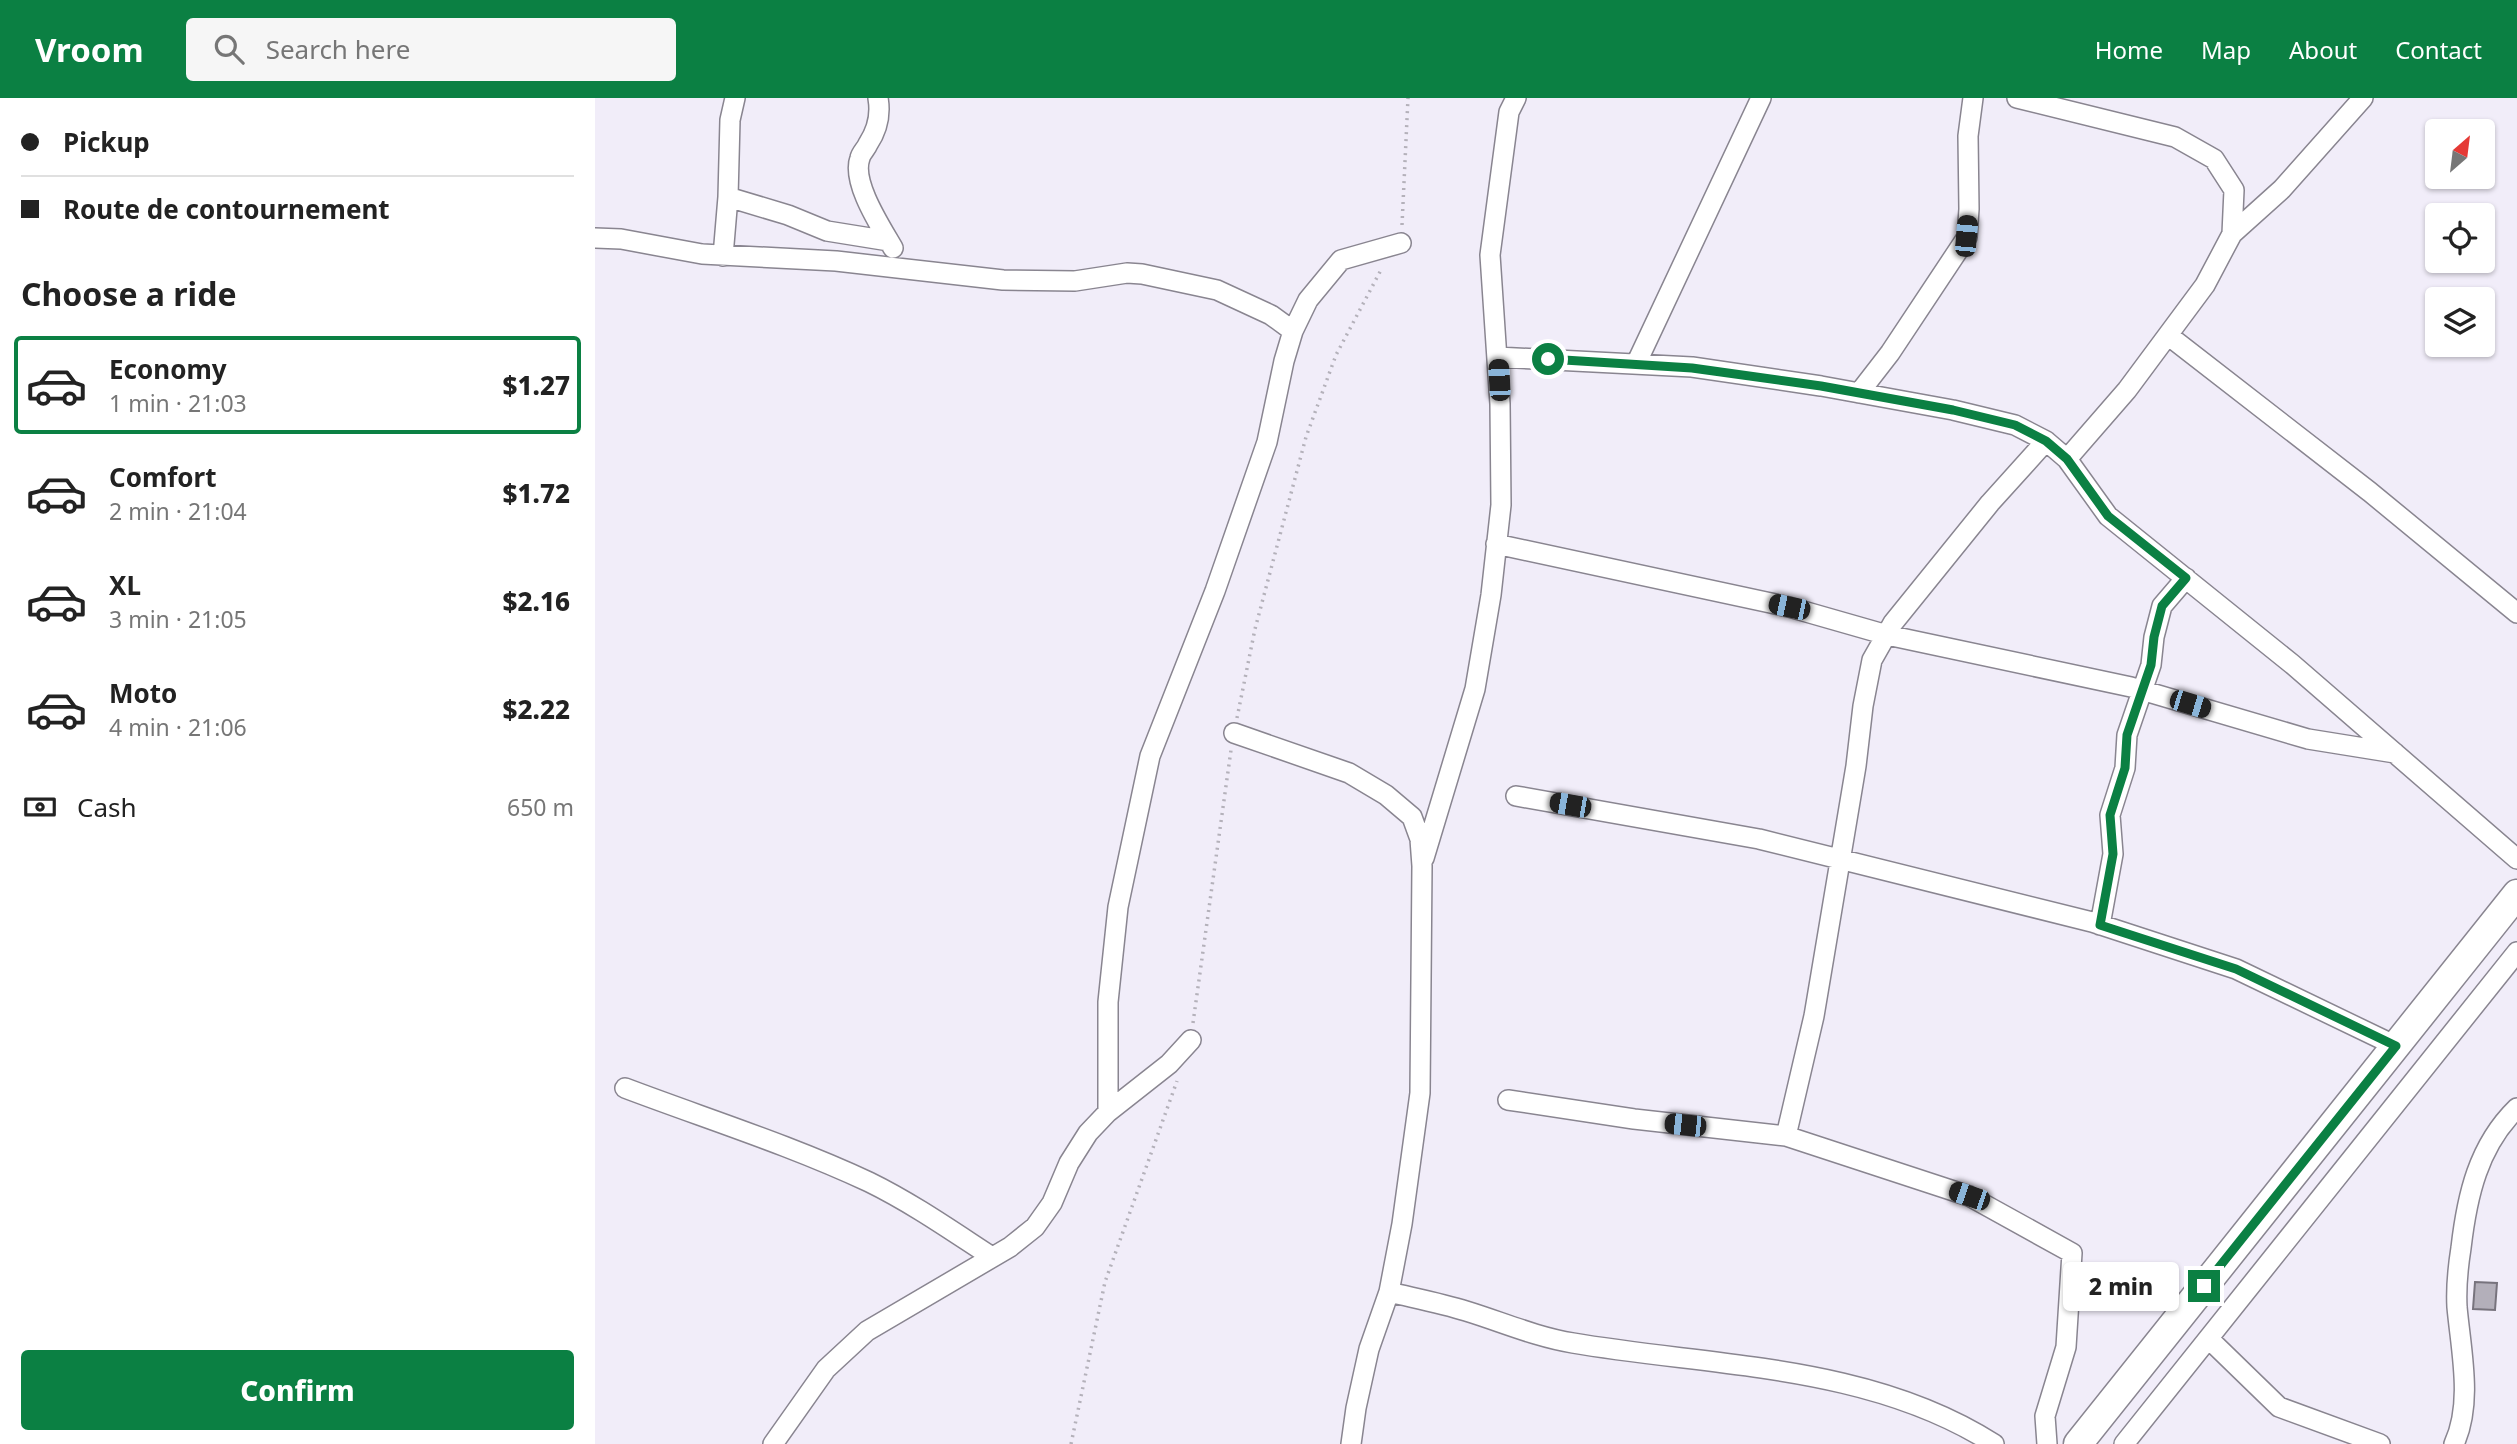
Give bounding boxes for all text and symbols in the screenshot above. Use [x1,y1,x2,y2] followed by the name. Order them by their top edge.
[186,18,676,81] search box
[35,27,144,72] text: Vroom
[210,30,248,68] icon: search
[266,31,410,67] text: Search here
[2095,33,2163,66] text: Home
[2201,33,2251,66] text: Map
[2289,33,2357,66] text: About
[2395,33,2482,66] text: Contact
[2425,119,2495,189] north arrow
[2425,119,2495,357] map controls
[63,124,150,160] text: Pickup
[63,191,390,227] text: Route de contournement
[2425,203,2495,273] button: locate
[1954,214,1979,258] car
[21,272,237,315] text: Choose a ride
[2425,287,2495,357] button: layers
[1532,343,1564,375] route start
[109,351,227,387] text: Economy
[25,354,88,417] icon: car
[1488,358,1511,402] car
[503,367,570,403] text: $1.27
[109,387,247,419] text: 1 min · 21:03
[109,459,217,495] text: Comfort
[25,462,88,525] icon: car
[503,475,570,511] text: $1.72
[109,495,247,527] text: 2 min · 21:04
[109,567,141,603] text: XL
[25,570,88,633] icon: car
[503,583,570,619] text: $2.16
[1767,592,1812,622] car
[109,603,247,635] text: 3 min · 21:05
[109,675,177,711] text: Moto
[25,678,88,741] icon: car
[2167,688,2214,720] car
[503,691,570,727] text: $2.22
[109,711,247,743] text: 4 min · 21:06
[21,788,59,826] icon: cash
[77,789,137,825] text: Cash
[507,791,574,823] text: 650 m
[1548,791,1593,819] car
[1664,1112,1707,1138] car
[1946,1179,1993,1213] car
[2064,1262,2179,1310] callout: 2 min
[2089,1270,2153,1302] text: 2 min
[2188,1270,2220,1302] route end
[21,1350,574,1430] button: Confirm

